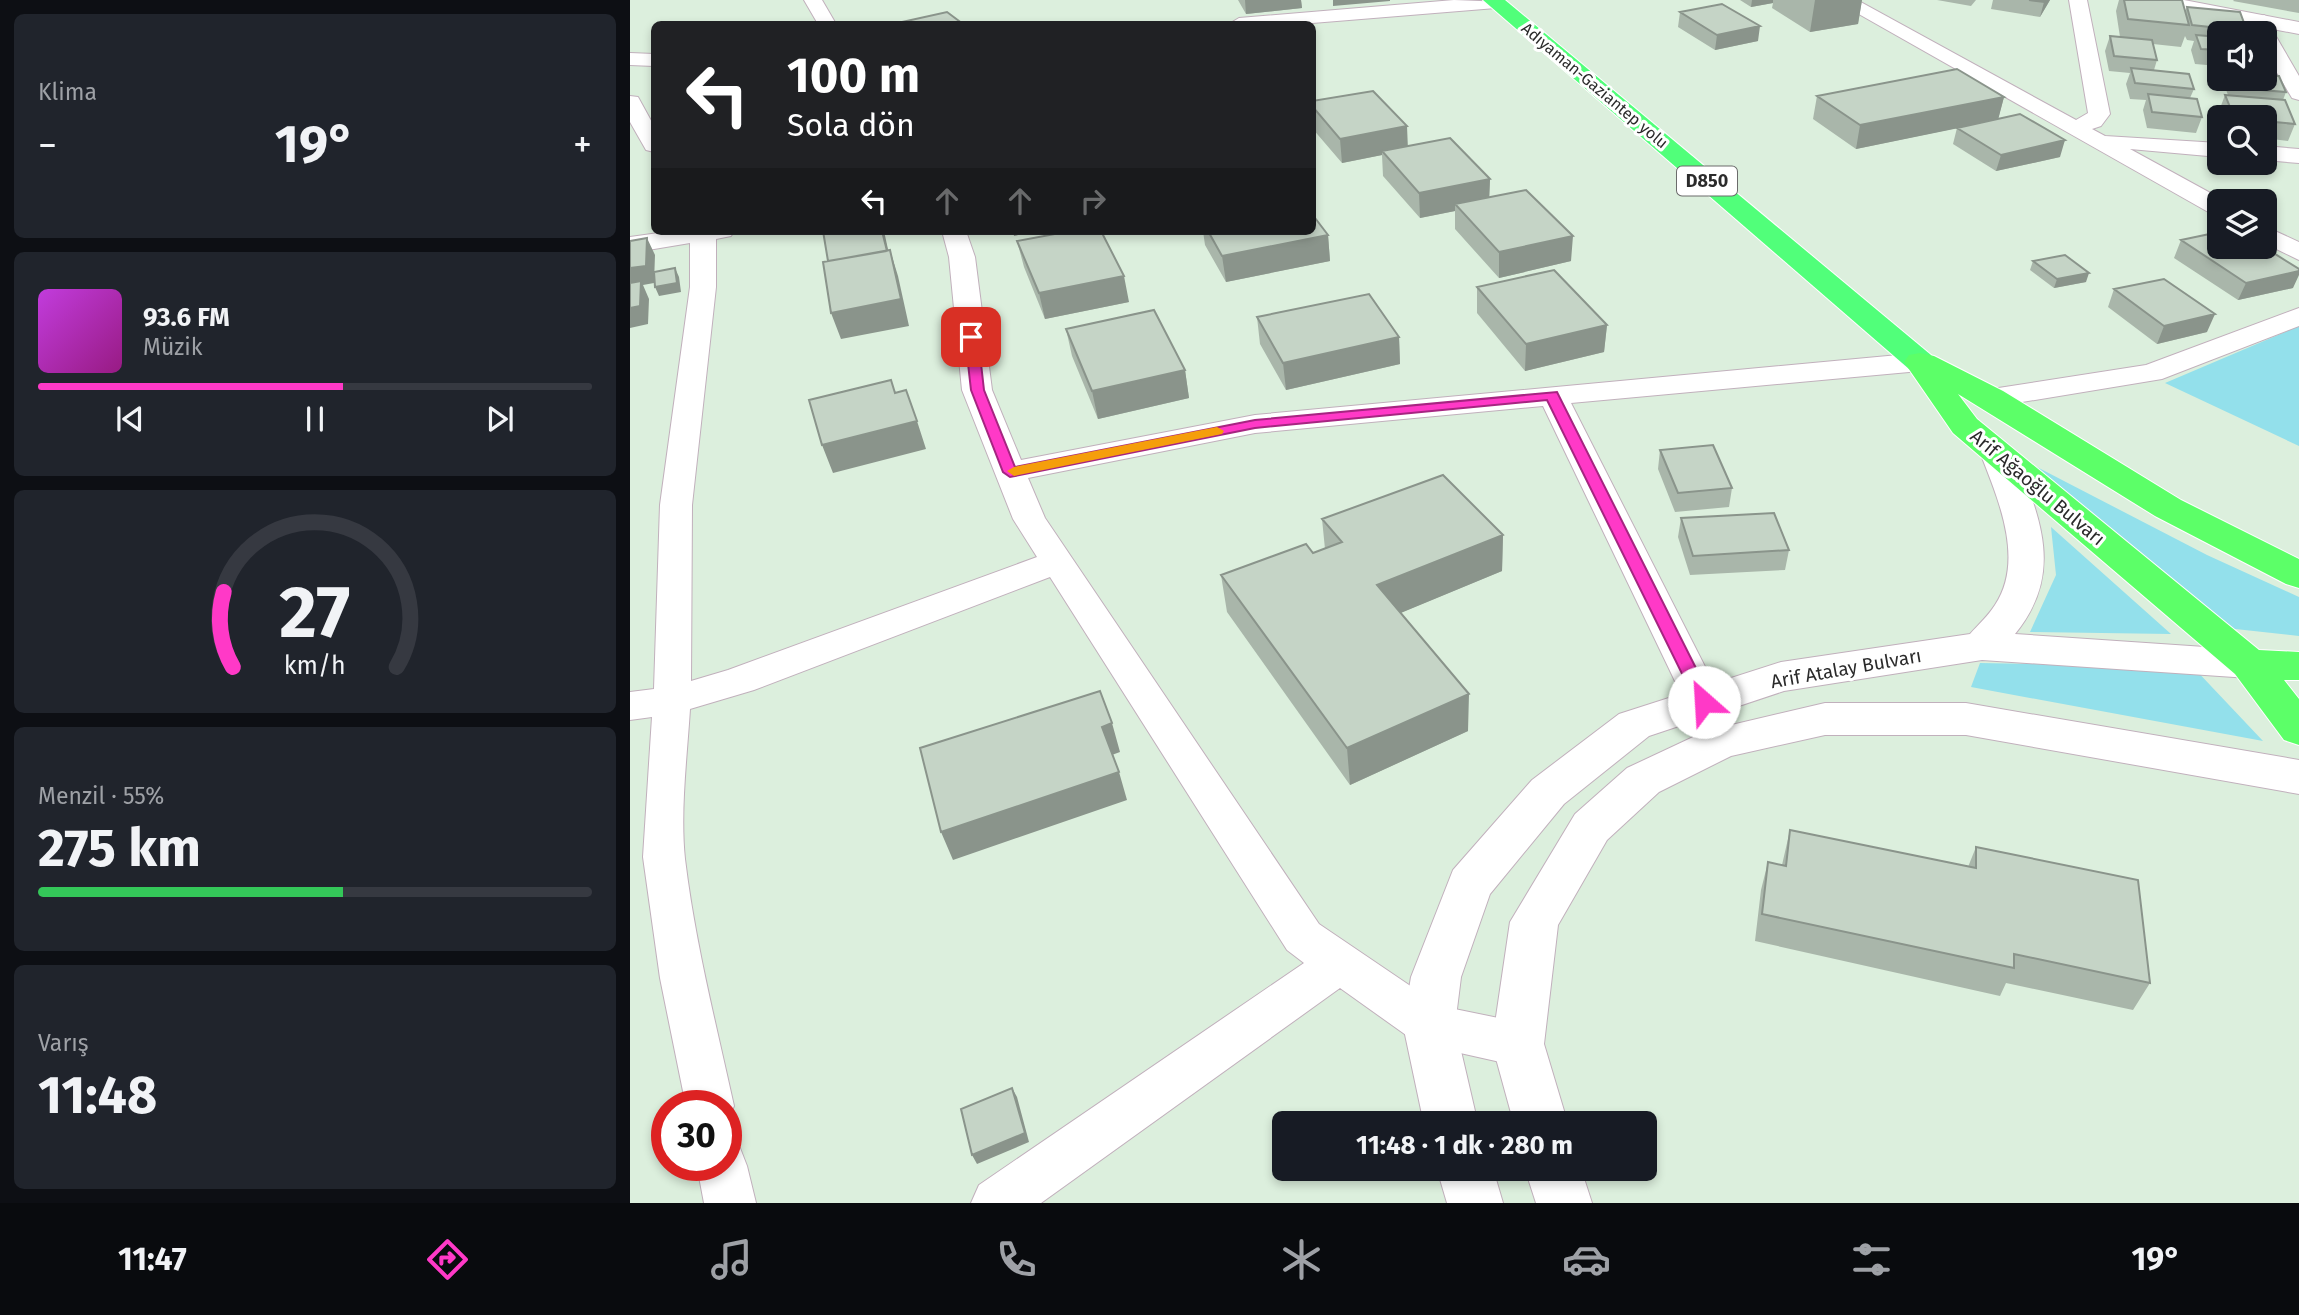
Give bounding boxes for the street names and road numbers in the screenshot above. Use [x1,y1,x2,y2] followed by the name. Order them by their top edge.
[1518,19,1672,152] street label: Adıyaman-Gaziantep yolu
[1677,166,1737,196] road number: D850
[1966,424,2110,550] street label: Arif Ağaoğlu Bulvarı
[1769,644,1923,693] street label: Arif Atalay Bulvarı

